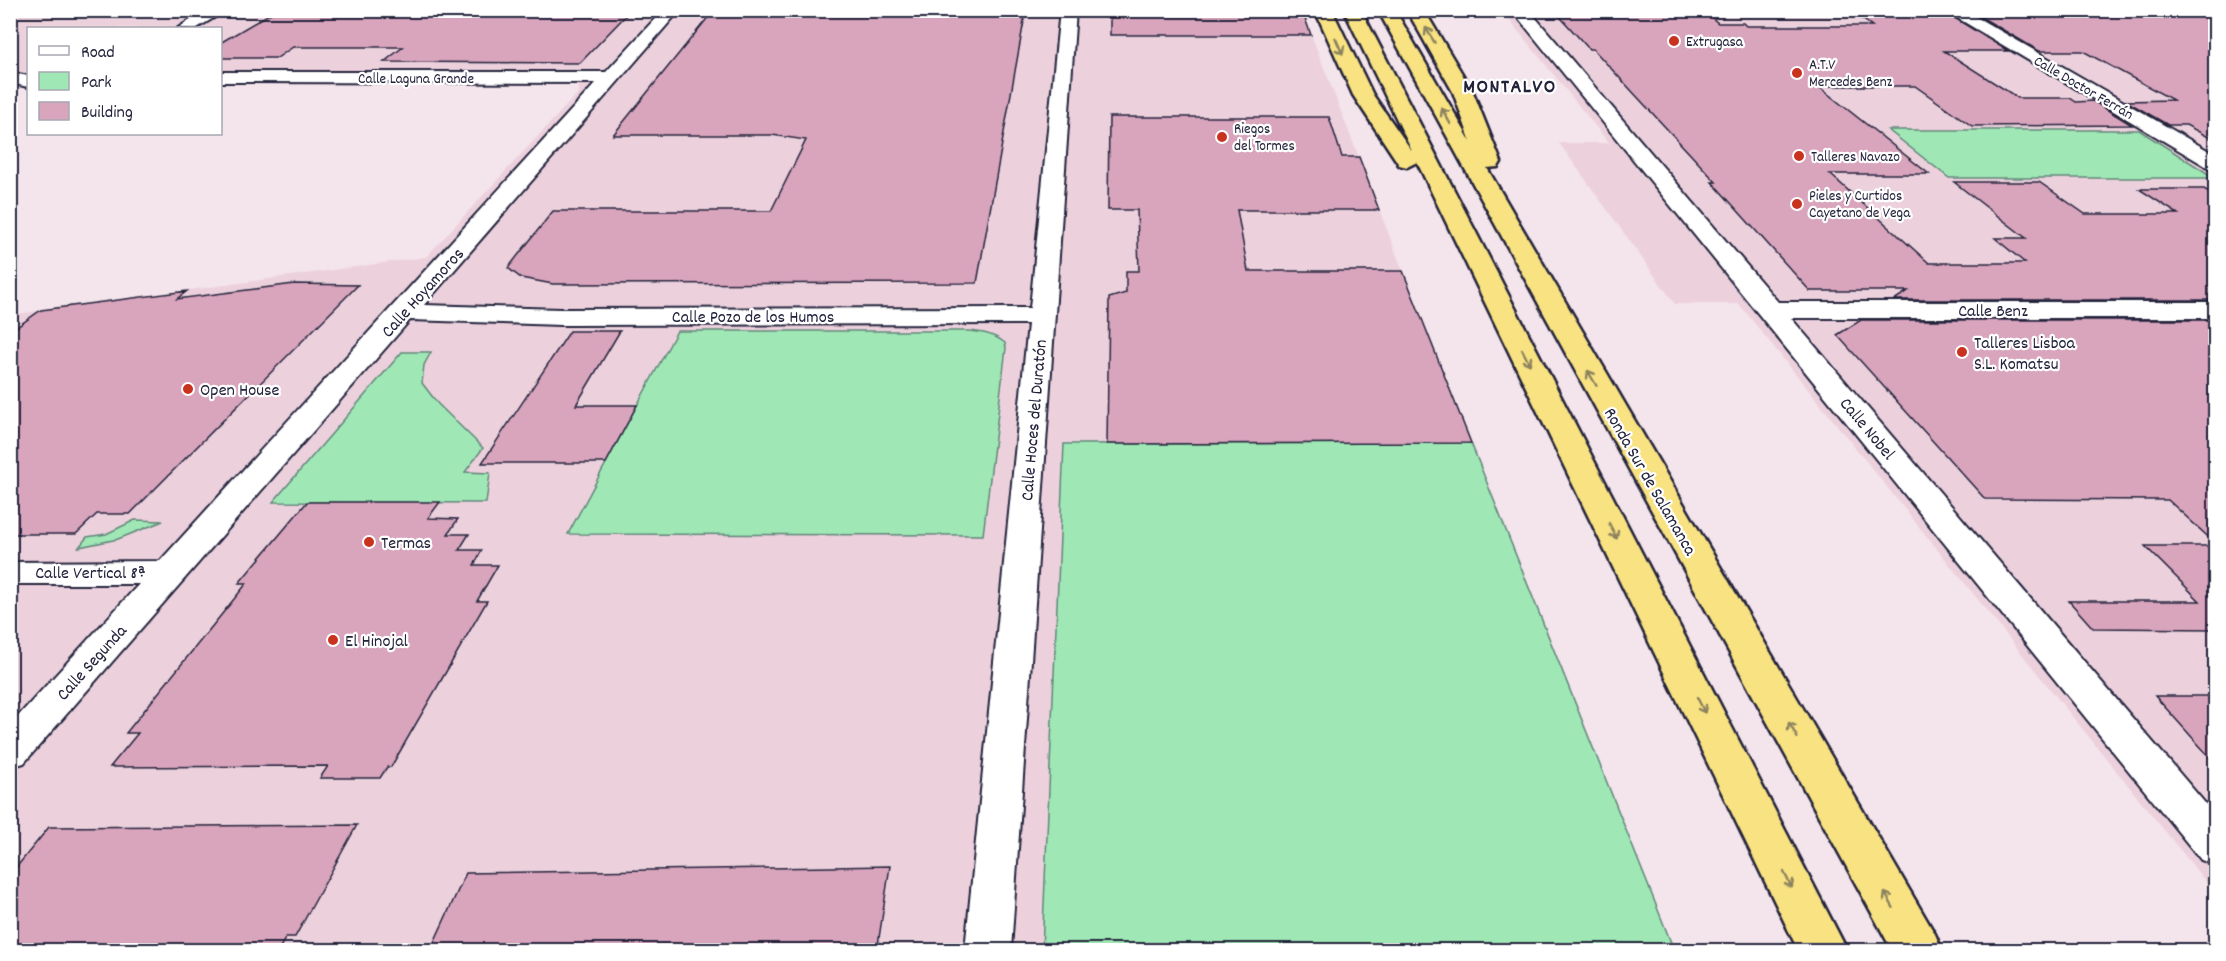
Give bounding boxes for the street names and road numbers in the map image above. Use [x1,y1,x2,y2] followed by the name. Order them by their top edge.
[2029,51,2137,126] street label: Calle Doctor Ferrán
[358,69,474,91] street label: Calle Laguna Grande
[377,243,471,344] street label: Calle Hoyamoros
[1958,300,2028,325] street label: Calle Benz
[672,306,834,331] street label: Calle Pozo de los Humos
[1016,338,1055,502] street label: Calle Hoces del Duratón
[1832,393,1900,467] street label: Calle Nobel
[1596,404,1702,561] street label: Ronda Sur de Salamanca
[35,562,147,587] street label: Calle Vertical 8ª
[52,620,134,707] street label: Calle Segunda

